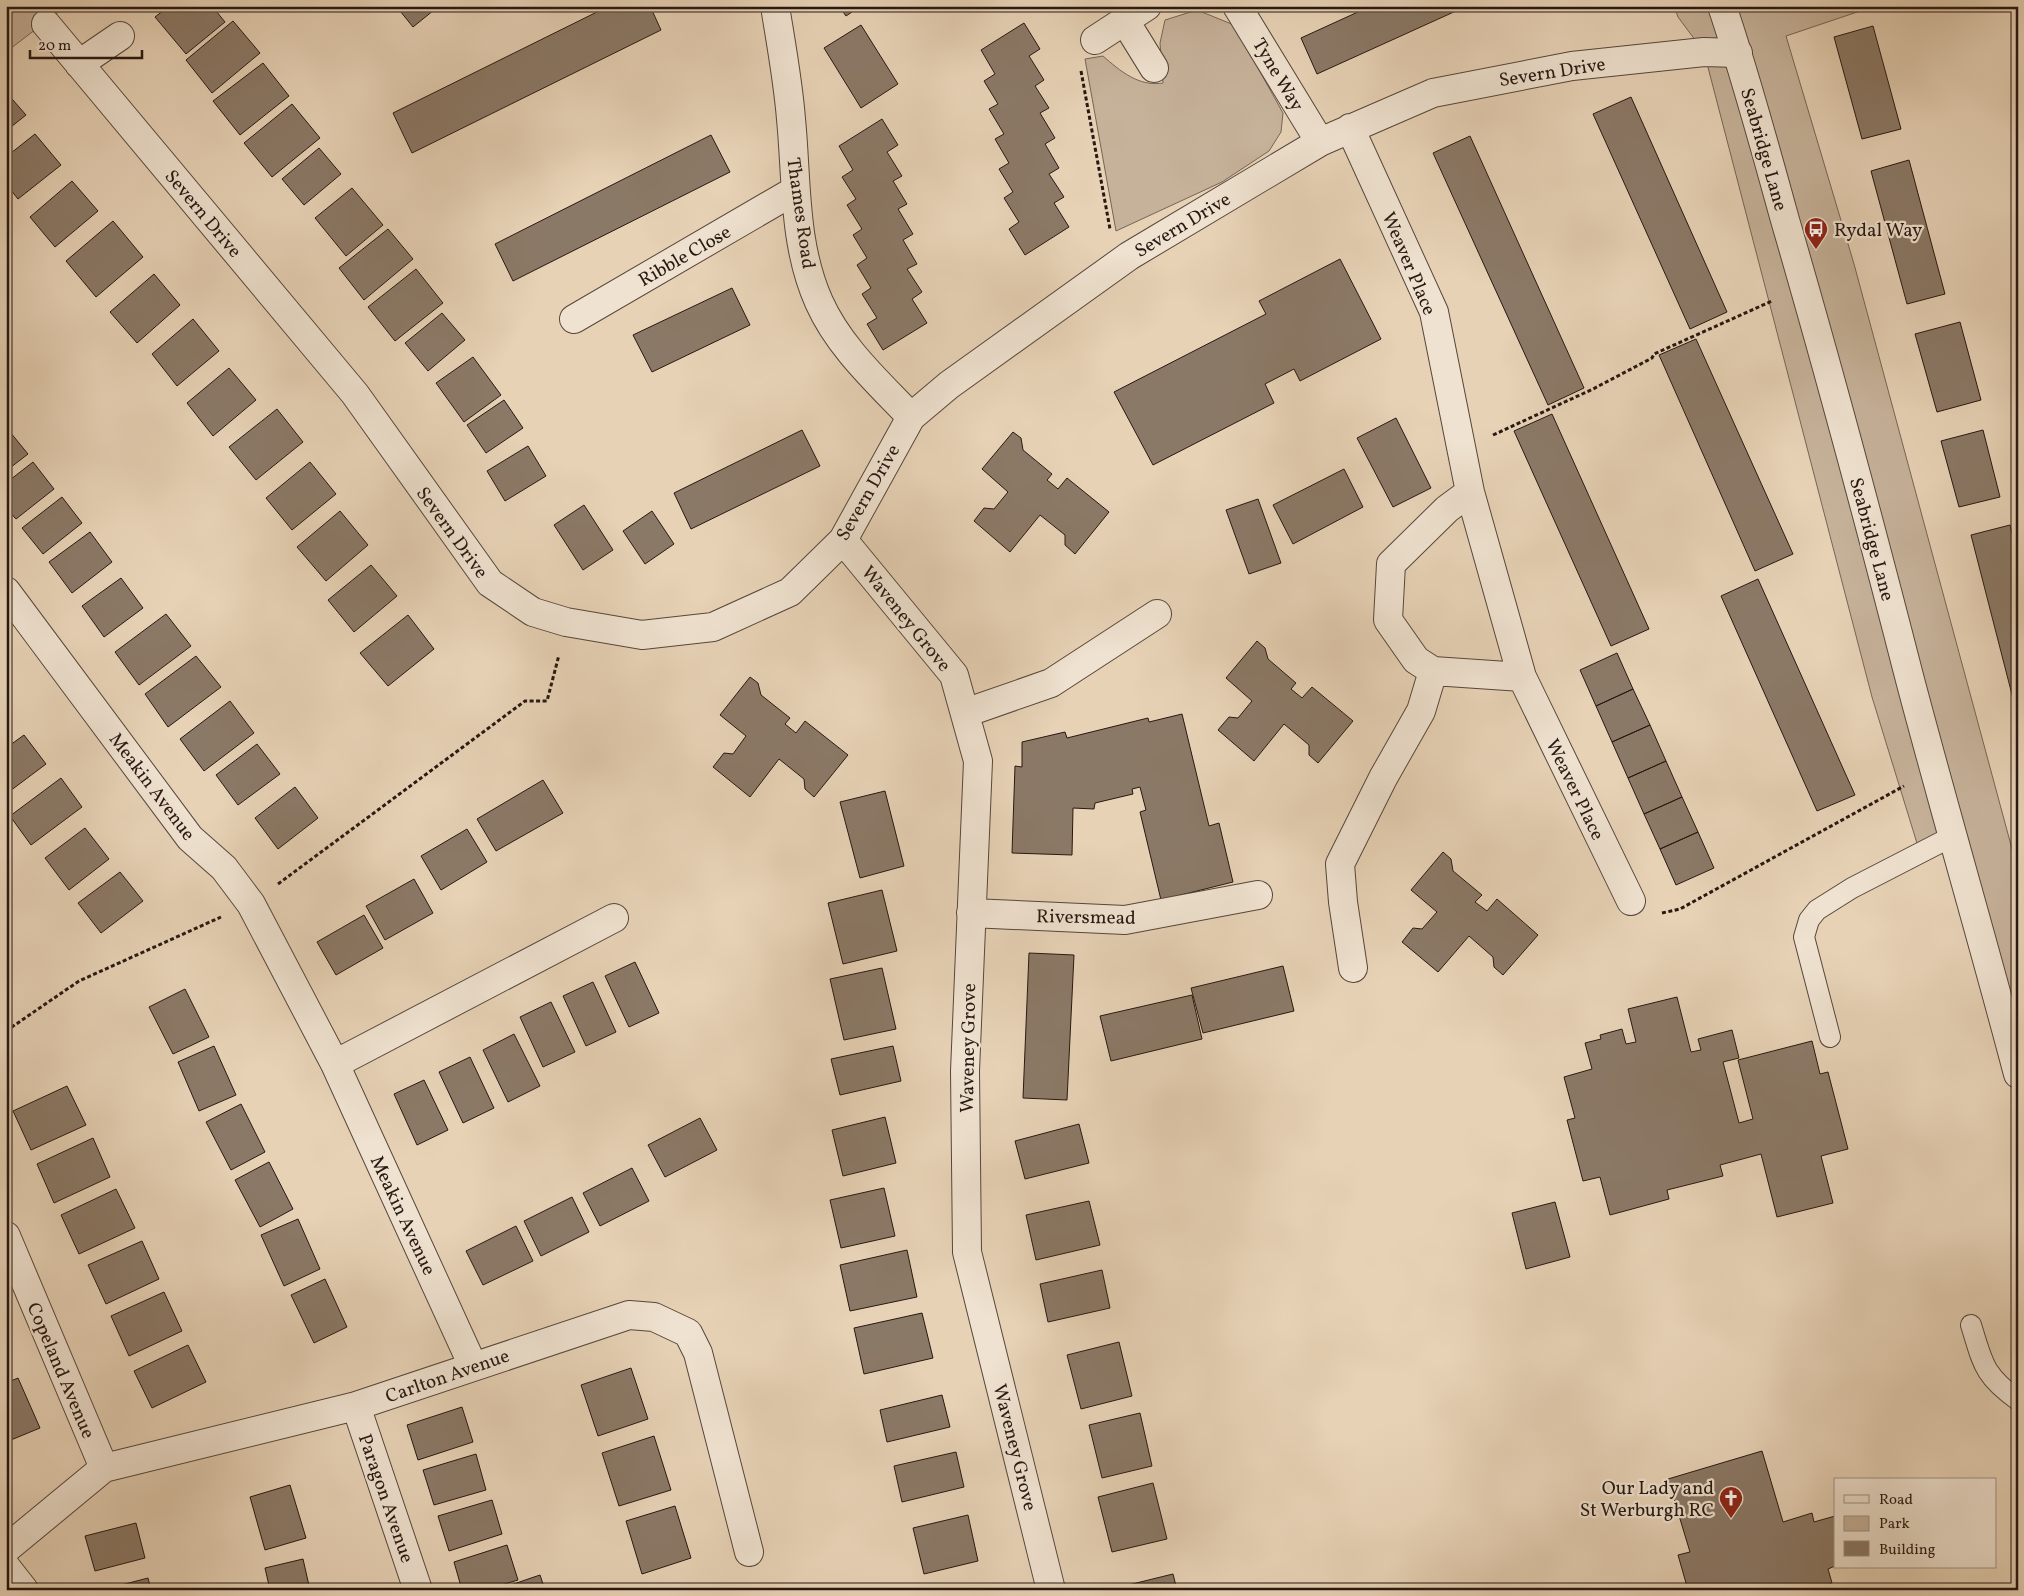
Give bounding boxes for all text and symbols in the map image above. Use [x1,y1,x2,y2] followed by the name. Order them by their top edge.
[30,28,142,60] scale bar
[1245,34,1309,116] street label: Tyne Way
[38,36,71,57] text: 20 m
[1497,52,1608,94] street label: Severn Drive
[1733,85,1793,214] street label: Seabridge Lane
[779,156,821,271] street label: Thames Road
[158,165,247,264] street label: Severn Drive
[1130,187,1236,265] street label: Severn Drive
[1375,208,1442,319] street label: Weaver Place
[1803,216,1829,250] bus stop icon: Rydal Way
[1834,218,1922,244] place label: Rydal Way
[634,220,736,294] street label: Ribble Close
[831,440,907,546] street label: Severn Drive
[1842,475,1900,604] street label: Seabridge Lane
[409,482,494,584] street label: Severn Drive
[855,561,956,678] street label: Waveney Grove
[102,728,201,847] street label: Meakin Avenue
[1538,735,1610,845] street label: Weaver Place
[1036,904,1136,932] street label: Riversmead
[955,983,983,1113] street label: Waveney Grove
[363,1152,441,1280] street label: Meakin Avenue
[20,1299,101,1443] street label: Copeland Avenue
[382,1344,513,1410] street label: Carlton Avenue
[986,1381,1042,1514] street label: Waveney Grove
[351,1431,419,1567] street label: Paragon Avenue
[1580,1476,1714,1524] place label: Our Lady and St Werburgh RC
[1834,1478,1996,1568] legend
[1718,1485,1744,1519] church icon: Our Lady and St Werburgh RC
[1879,1490,1913,1511] text: Road
[1879,1514,1910,1535] text: Park
[1879,1540,1936,1561] text: Building

